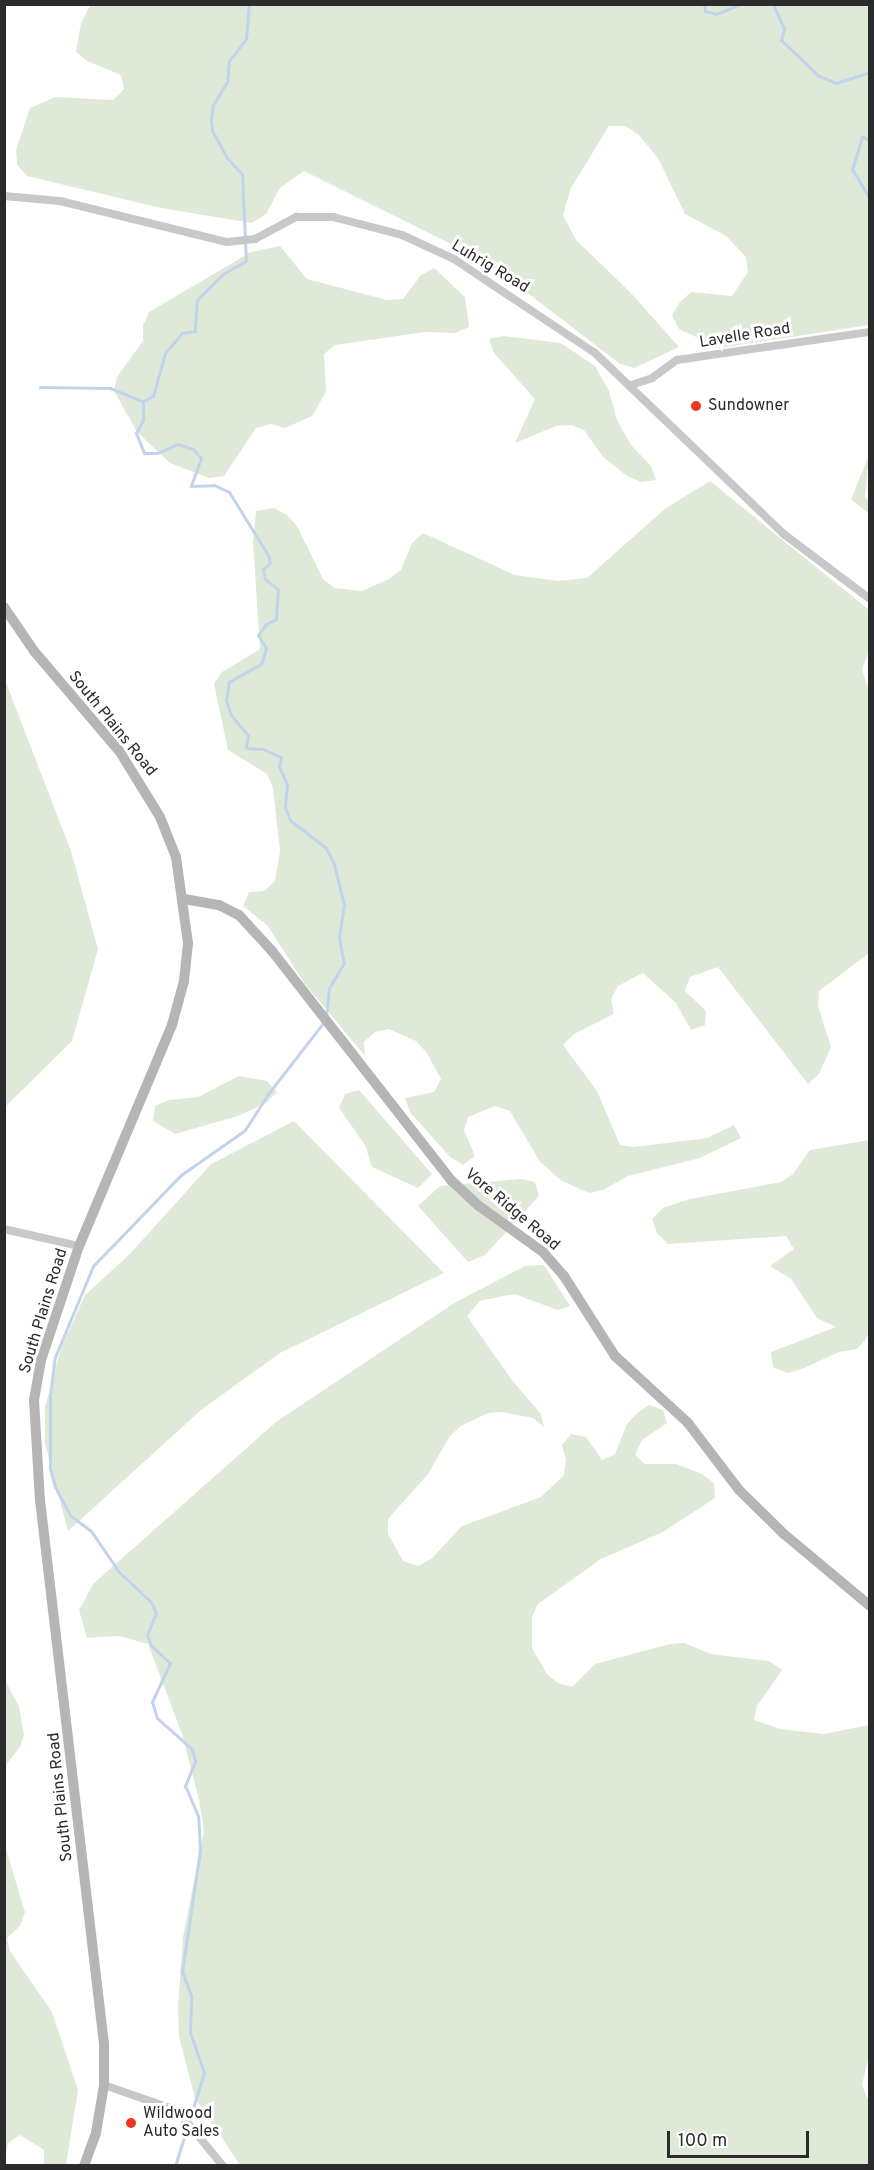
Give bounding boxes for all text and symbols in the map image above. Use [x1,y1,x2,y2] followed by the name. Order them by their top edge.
[448,236,532,298] street label: Luhrig Road
[698,319,792,353] street label: Lavelle Road
[708,396,789,416] place label: Sundowner
[689,399,703,413] marker: Sundowner
[64,668,160,780] street label: South Plains Road
[461,1165,563,1255] street label: Vore Ridge Road
[16,1246,72,1376] street label: South Plains Road
[45,1731,77,1863] street label: South Plains Road
[143,2104,220,2142] place label: Wildwood Auto Sales
[124,2116,138,2130] marker: Wildwood Auto Sales
[670,2119,812,2157] scale bar
[678,2130,727,2153] text: 100 m

